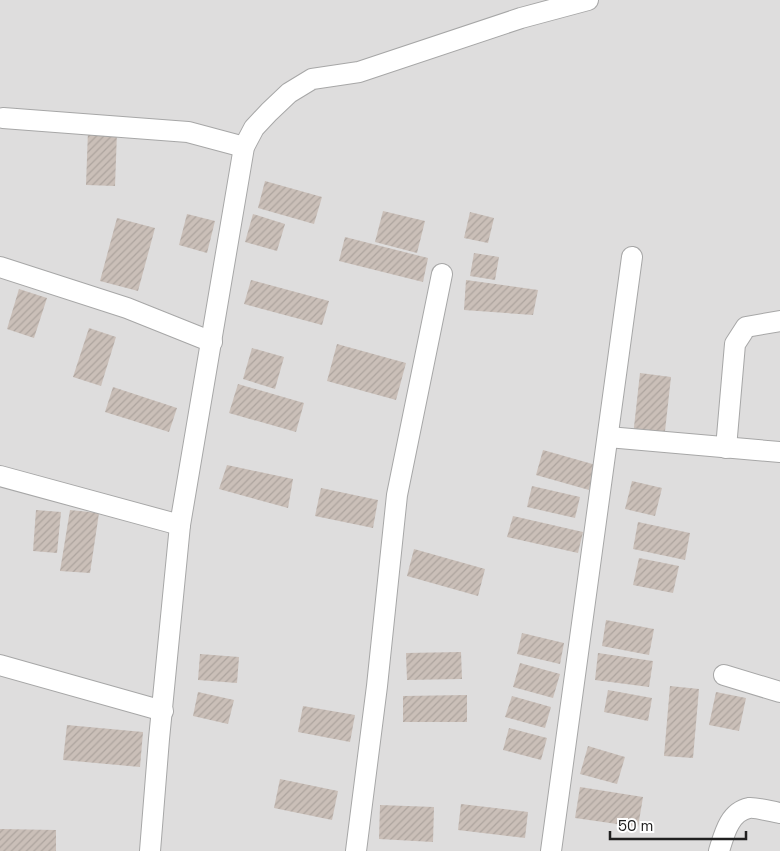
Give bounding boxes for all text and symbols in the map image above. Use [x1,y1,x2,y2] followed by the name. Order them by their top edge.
[610,808,746,840] scale bar
[618,816,653,835] text: 50 m

